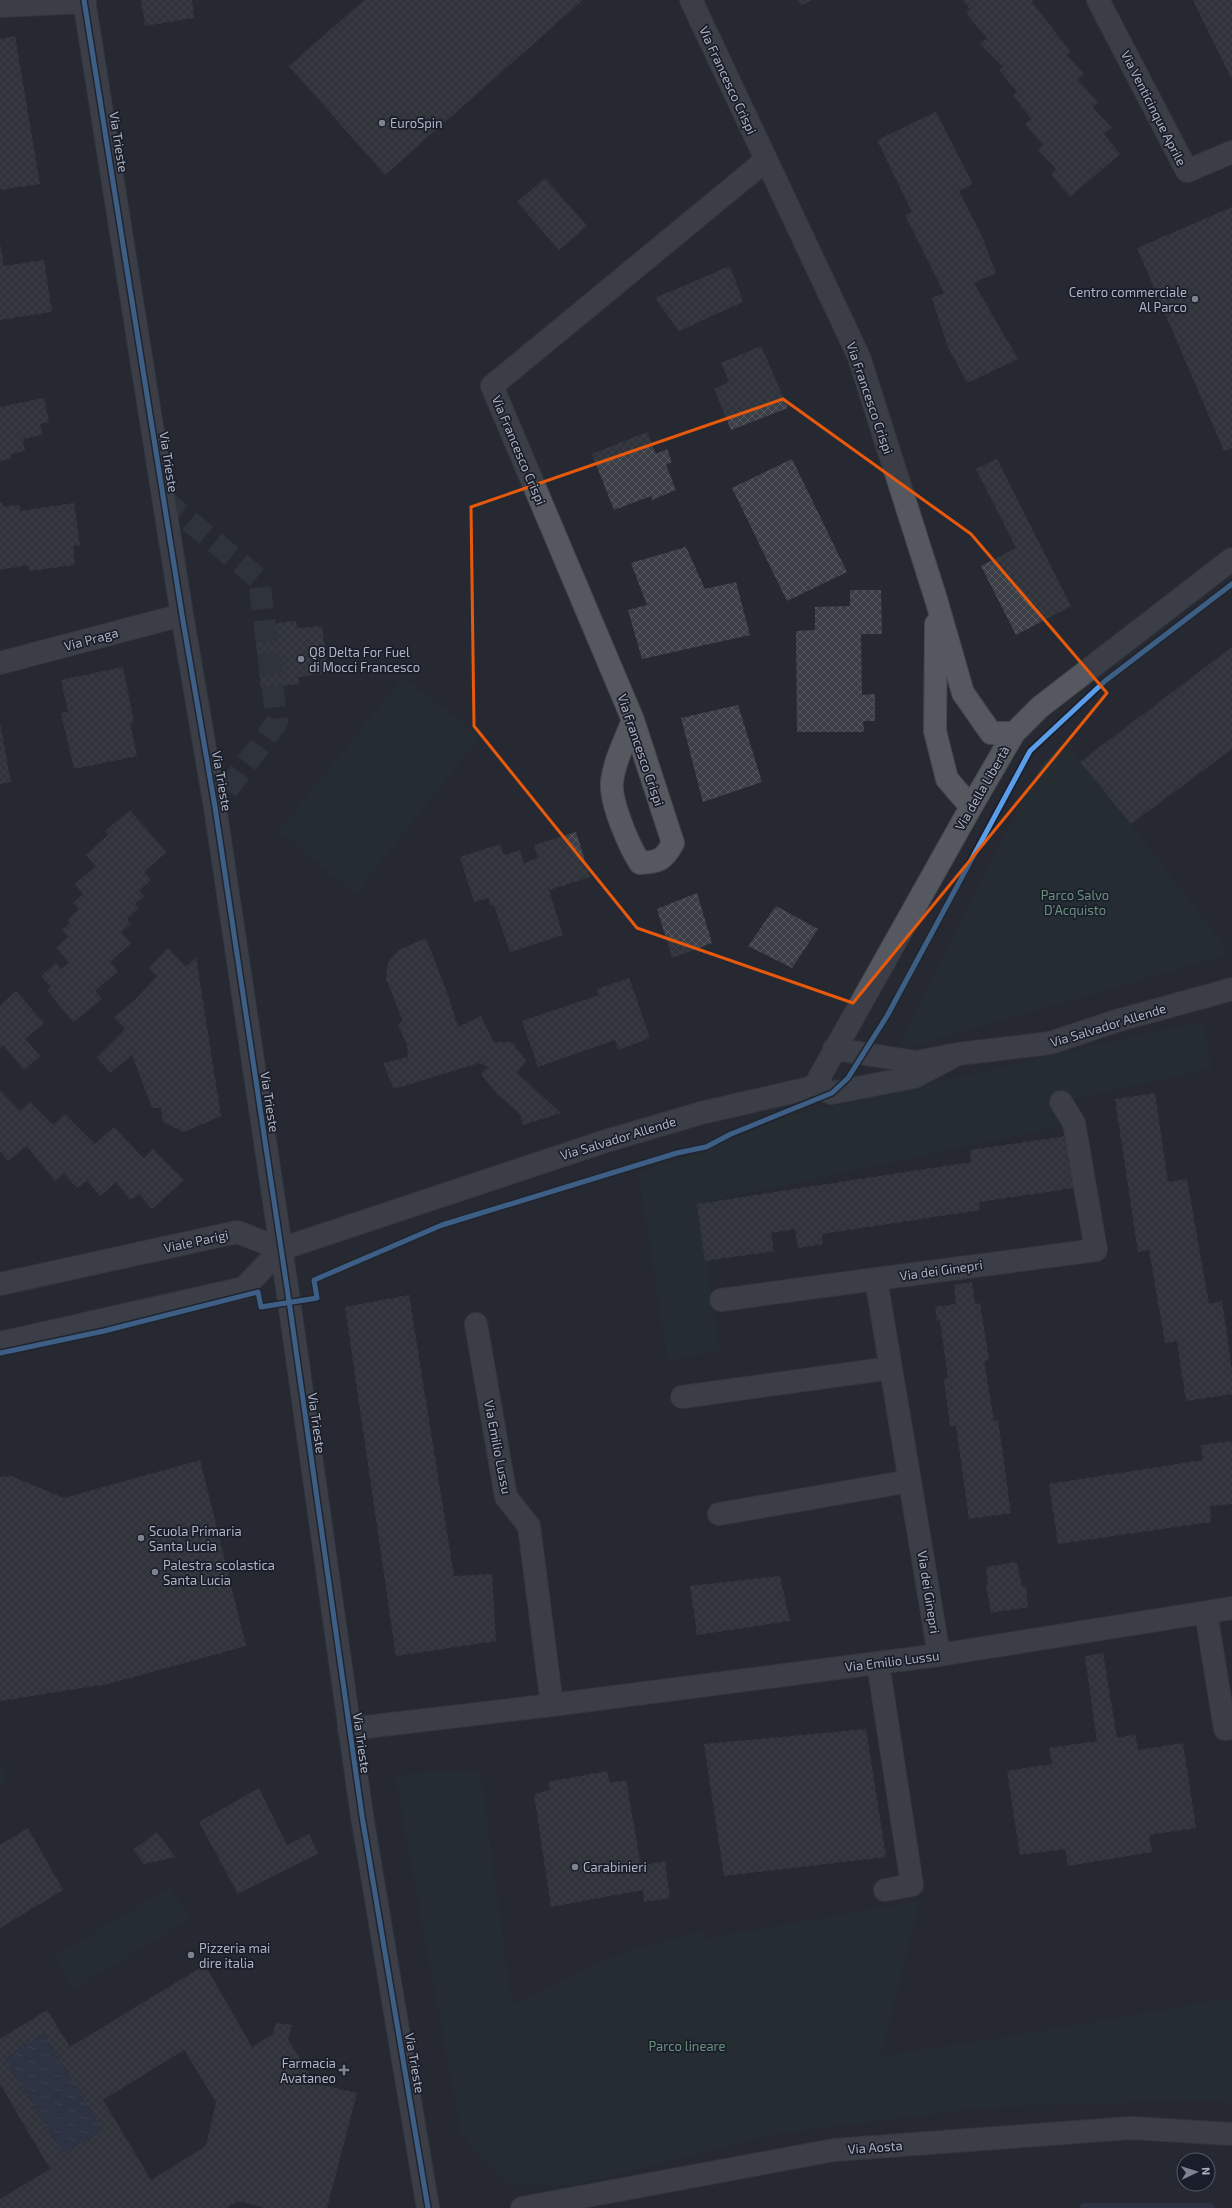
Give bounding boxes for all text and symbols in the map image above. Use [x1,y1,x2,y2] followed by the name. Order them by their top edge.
[696,23,760,137] street label: Via Francesco Crispi
[1118,48,1190,168] street label: Via Venticinque Aprile
[106,111,132,173] street label: Via Trieste
[390,115,443,131] place label: EuroSpin
[377,118,387,128] marker: EuroSpin
[1069,284,1187,315] place label: Centro commerciale Al Parco
[1190,294,1200,304] marker: Centro commerciale Al Parco
[843,340,897,456] street label: Via Francesco Crispi
[489,393,549,507] street label: Via Francesco Crispi
[156,431,182,493] street label: Via Trieste
[62,624,120,654] street label: Via Praga
[309,644,420,675] place label: Q8 Delta For Fuel di Mocci Francesco
[296,654,306,664] marker: Q8 Delta For Fuel di Mocci Francesco
[614,692,668,808] street label: Via Francesco Crispi
[951,743,1013,833] street label: Via della Libertà
[209,749,235,813] street label: Via Trieste
[1041,887,1109,918] park label: Parco Salvo D'Acquisto
[1048,1000,1168,1050] street label: Via Salvador Allende
[257,1071,283,1133] street label: Via Trieste
[558,1113,678,1163] street label: Via Salvador Allende
[162,1226,230,1256] street label: Viale Parigi
[898,1256,984,1284] street label: Via dei Ginepri
[305,1392,329,1454] street label: Via Trieste
[481,1399,515,1495] street label: Via Emilio Lussu
[149,1523,242,1554] place label: Scuola Primaria Santa Lucia
[136,1533,146,1543] marker: Scuola Primaria Santa Lucia
[915,1549,943,1635] street label: Via dei Ginepri
[163,1557,275,1588] place label: Palestra scolastica Santa Lucia
[150,1567,160,1577] marker: Palestra scolastica Santa Lucia
[844,1647,940,1675] street label: Via Emilio Lussu
[350,1712,374,1774] street label: Via Trieste
[583,1859,647,1875] place label: Carabinieri
[570,1862,580,1872] marker: Carabinieri
[199,1940,270,1971] place label: Pizzeria mai dire italia
[186,1950,196,1960] marker: Pizzeria mai dire italia
[402,2031,428,2095] street label: Via Trieste
[648,2038,726,2054] park label: Parco lineare
[280,2055,336,2086] place label: Farmacia Avataneo
[339,2065,349,2075] marker: Farmacia Avataneo
[847,2137,903,2157] street label: Via Aosta
[1176,2152,1216,2192] north arrow
[1200,2167,1213,2176] text: N

